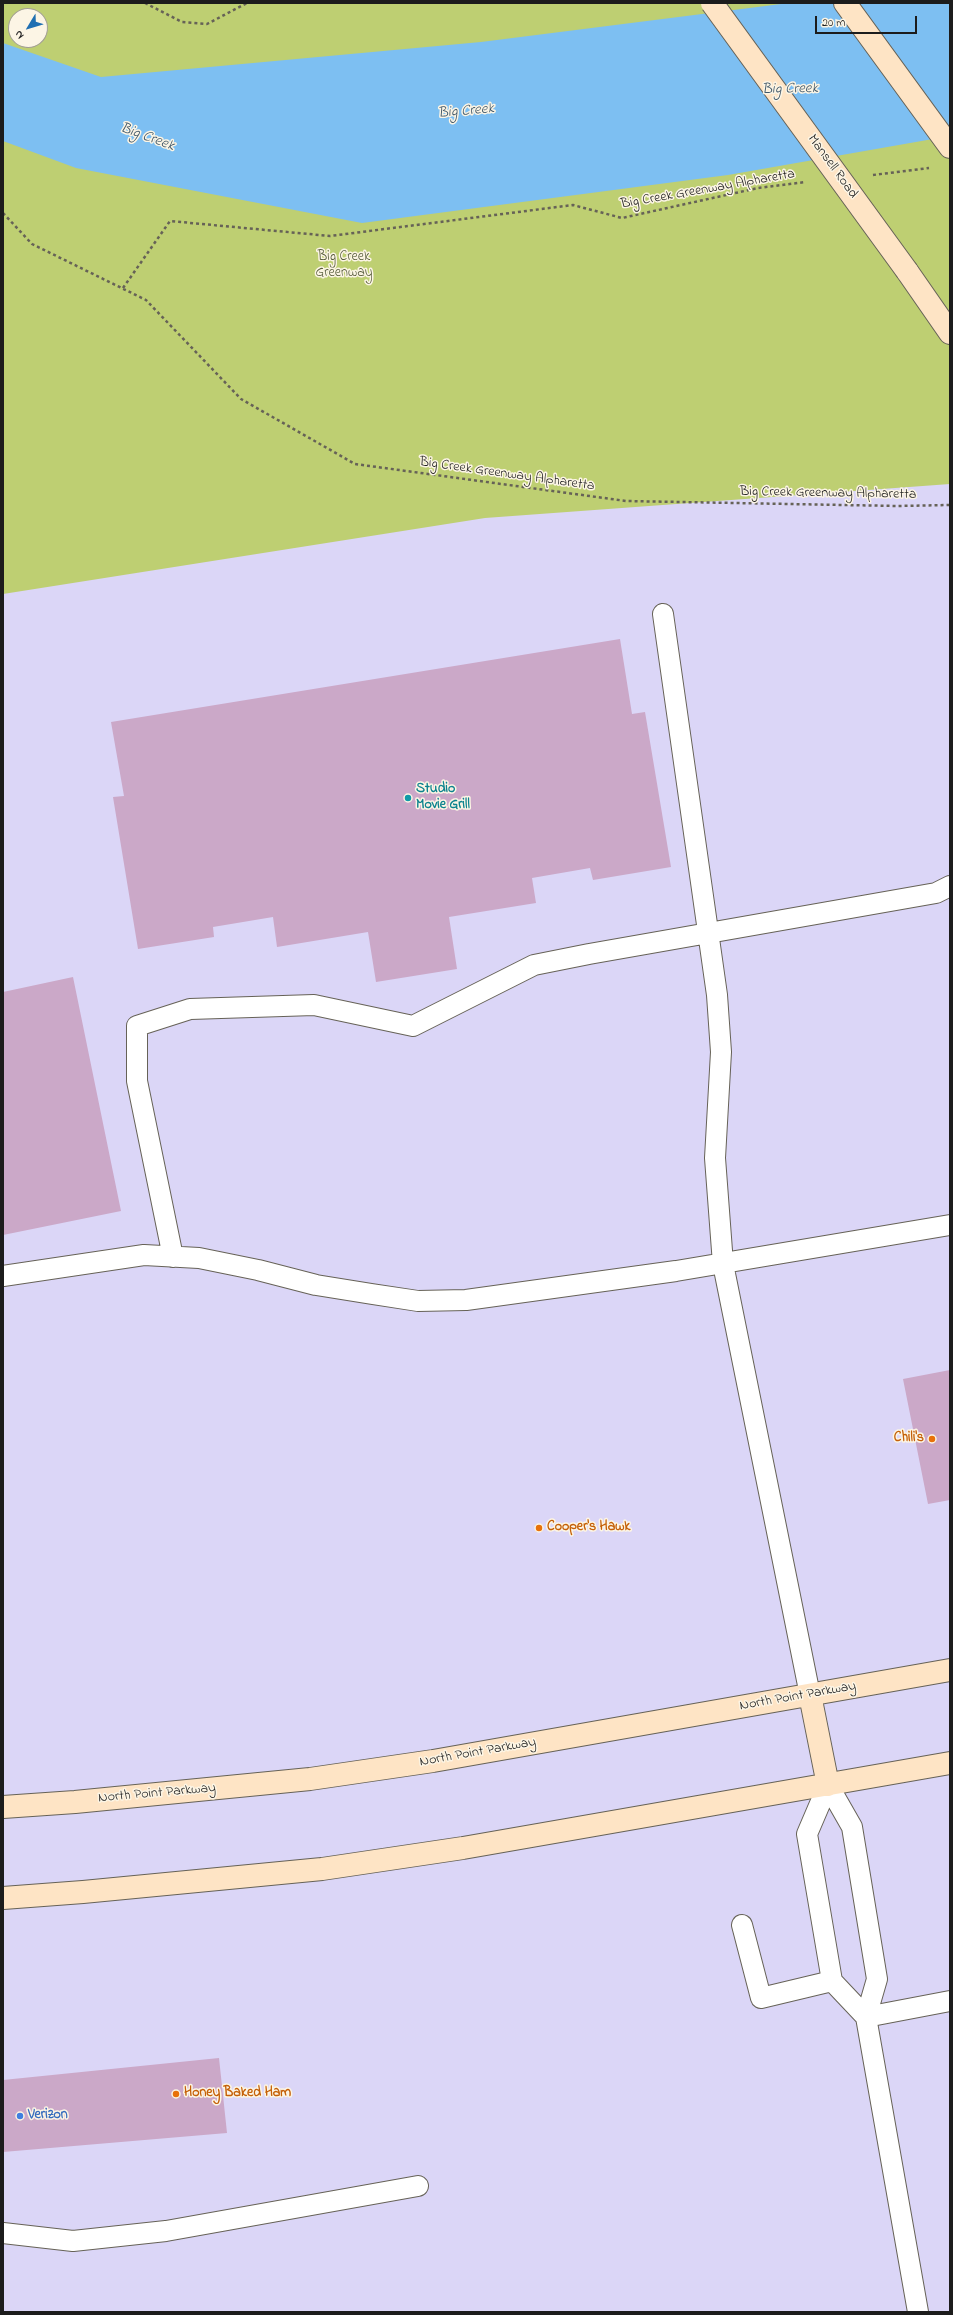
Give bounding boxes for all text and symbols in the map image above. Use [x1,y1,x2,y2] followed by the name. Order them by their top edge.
[8,8,48,48] north arrow
[817,8,919,34] scale bar
[822,14,845,32] text: 20 m
[11,27,28,43] text: N
[762,81,818,99] water label: Big Creek
[437,101,495,123] water label: Big Creek
[118,120,176,156] water label: Big Creek
[803,132,861,202] street label: Mansell Road
[620,166,796,214] street label: Big Creek Greenway Alpharetta
[315,250,373,282] park label: Big Creek Greenway
[418,454,596,496] street label: Big Creek Greenway Alpharetta
[740,484,916,504] street label: Big Creek Greenway Alpharetta
[416,782,470,814] place label: Studio Movie Grill
[403,793,413,803] marker: Studio Movie Grill
[894,1431,924,1447] place label: Chili's
[927,1434,937,1444] marker: Chili's
[547,1520,630,1536] place label: Cooper's Hawk
[534,1523,544,1533] marker: Cooper's Hawk
[738,1678,858,1716] street label: North Point Parkway
[418,1734,538,1772] street label: North Point Parkway
[98,1780,216,1808] street label: North Point Parkway
[184,2086,291,2102] place label: Honey Baked Ham
[171,2089,181,2099] marker: Honey Baked Ham
[28,2108,68,2124] place label: Verizon
[15,2111,25,2121] marker: Verizon

